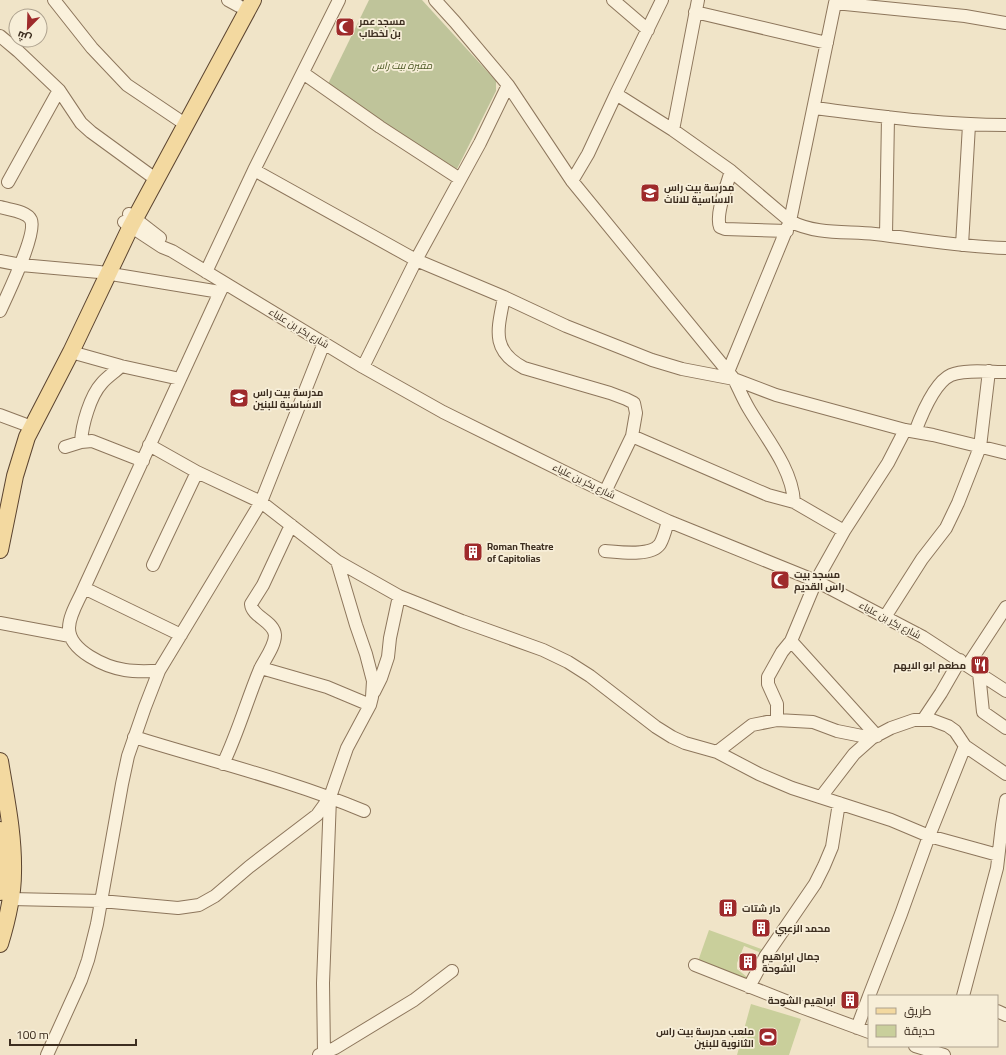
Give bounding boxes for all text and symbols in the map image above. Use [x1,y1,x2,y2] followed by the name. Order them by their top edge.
[8,8,48,48] north arrow
[358,12,405,43] place label: مسجد عمر بن لخطاب
[334,16,356,38] mosque icon: مسجد عمر بن لخطاب
[14,25,35,49] text: ش
[372,56,433,75] park label: مقبرة بيت راس
[664,178,734,209] place label: مدرسة بيت راس الاساسية للاناث
[639,182,661,204] school or university icon: مدرسة بيت راس الاساسية للاناث
[265,302,333,354] street label: شارع بكر بن علياء
[253,383,323,414] place label: مدرسة بيت راس الاساسية للبنين
[228,387,250,409] school or university icon: مدرسة بيت راس الاساسية للبنين
[549,458,619,504] street label: شارع بكر بن علياء
[487,537,553,568] place label: Roman Theatre of Capitolias
[462,541,484,563] building icon: Roman Theatre of Capitolias
[794,565,845,596] place label: مسجد بيت راس القديم
[769,569,791,591] mosque icon: مسجد بيت راس القديم
[855,596,925,644] street label: شارع بكر بن علياء
[969,654,991,676] restaurant icon: مطعم ابو الايهم
[893,656,966,675] place label: مطعم ابو الايهم
[717,897,739,919] building icon: دار شتات
[742,899,781,918] place label: دار شتات
[750,917,772,939] building icon: محمد الزعبي
[775,919,830,938] place label: محمد الزعبي
[762,947,820,978] place label: جمال ابراهيم الشوحة
[737,951,759,973] building icon: جمال ابراهيم الشوحة
[839,989,861,1011] building icon: ابراهيم الشوحة
[768,991,836,1010] place label: ابراهيم الشوحة
[868,995,998,1047] legend
[904,999,932,1022] text: طريق
[904,1019,935,1042] text: حديقة
[10,1021,136,1047] scale bar
[656,1022,754,1053] place label: ملعب مدرسة بيت راس الثانوية للبنين
[16,1023,49,1046] text: 100 m
[757,1026,779,1048] sports icon: ملعب مدرسة بيت راس الثانوية للبنين

